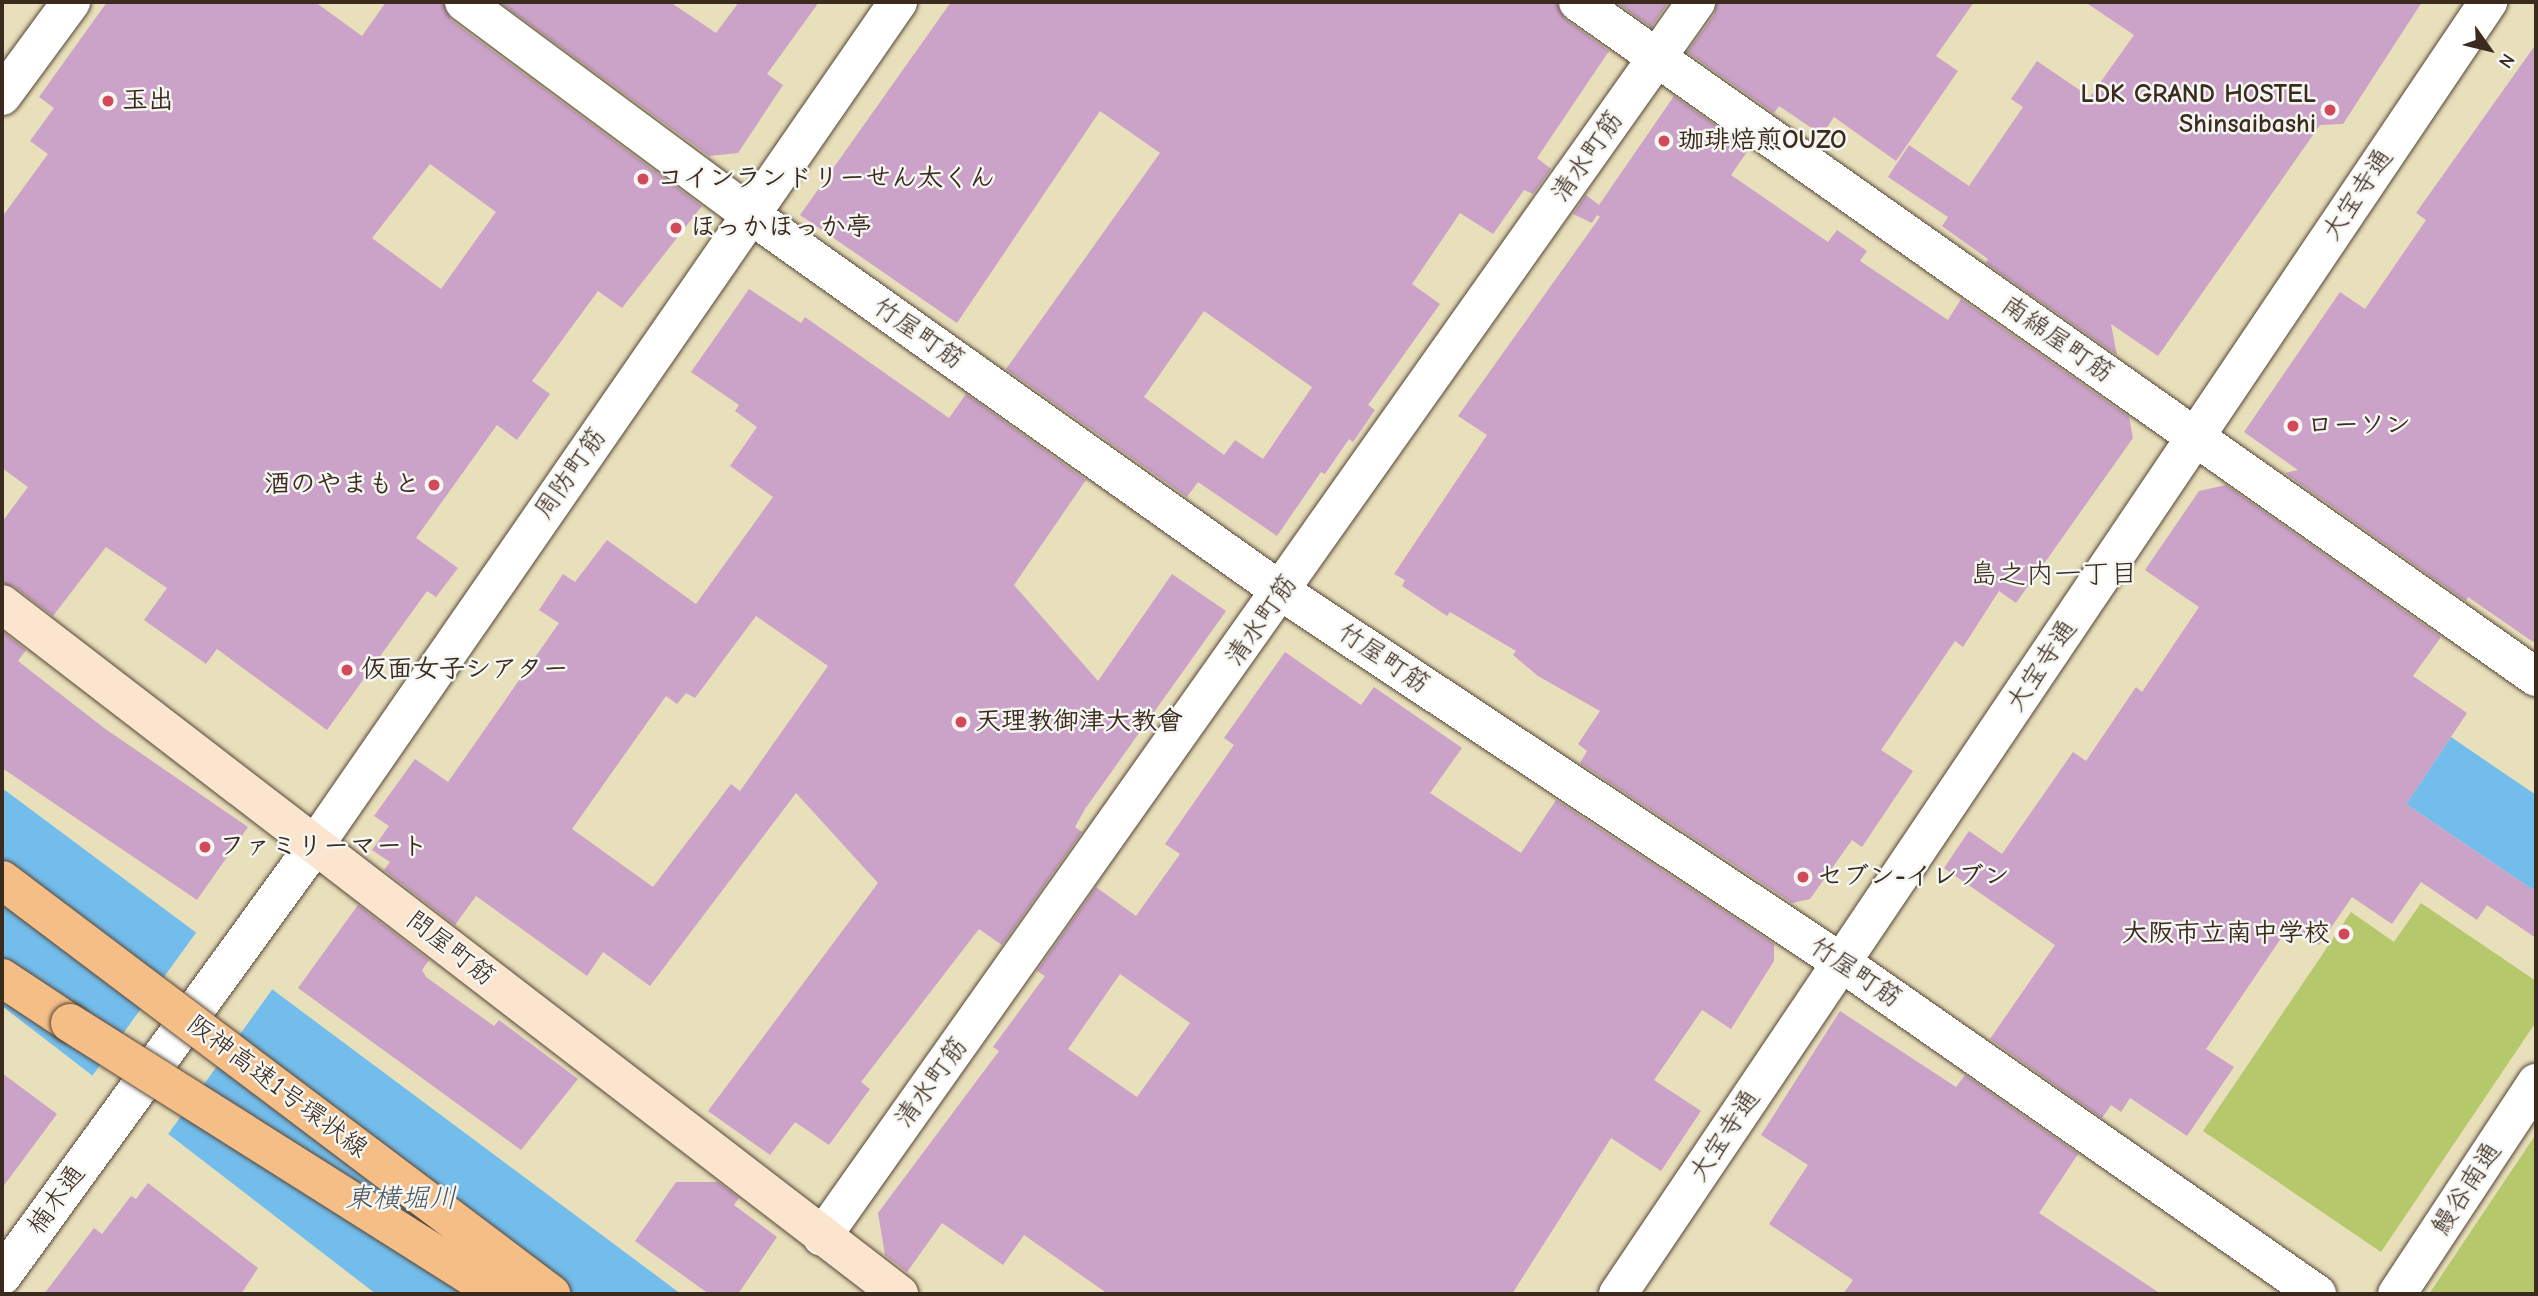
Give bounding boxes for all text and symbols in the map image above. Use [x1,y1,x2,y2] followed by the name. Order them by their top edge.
[2454,14,2524,84] north arrow
[2494,49,2519,72] text: N
[2081,79,2316,140] place label: LDK GRAND HOSTEL Shinsaibashi
[122,85,174,117] place label: 玉出
[100,93,116,109] marker: 玉出
[2322,102,2338,118] marker: LDK GRAND HOSTEL Shinsaibashi
[1545,105,1631,209] street label: 清水町筋
[1678,125,1846,157] place label: 珈琲焙煎OUZO
[1656,133,1672,149] marker: 珈琲焙煎OUZO
[2316,143,2400,247] street label: 大宝寺通
[657,163,995,195] place label: コインランドリーせん太くん
[635,171,651,187] marker: コインランドリーせん太くん
[690,212,872,244] place label: ほっかほっか亭
[668,220,684,236] marker: ほっかほっか亭
[1995,290,2119,390] street label: 南綿屋町筋
[866,291,970,377] street label: 竹屋町筋
[2307,410,2411,442] place label: ローソン
[2285,418,2301,434] marker: ローソン
[528,422,614,526] street label: 周防町筋
[264,469,420,501] place label: 酒のやまもと
[426,477,442,493] marker: 酒のやまもと
[1970,557,2138,591] district label: 島之内一丁目
[1219,569,1305,673] street label: 清水町筋
[2000,614,2084,718] street label: 大宝寺通
[1331,617,1435,701] street label: 竹屋町筋
[361,654,569,686] place label: 仮面女子シアター
[339,662,355,678] marker: 仮面女子シアター
[975,706,1183,738] place label: 天理教御津大教會
[953,714,969,730] marker: 天理教御津大教會
[219,831,427,863] place label: ファミリーマート
[197,839,213,855] marker: ファミリーマート
[1817,861,2010,893] place label: セブン-イレブン
[1795,869,1811,885] marker: セブン-イレブン
[399,905,501,993] street label: 問屋町筋
[2122,918,2330,950] place label: 大阪市立南中学校
[2336,926,2352,942] marker: 大阪市立南中学校
[1803,931,1907,1015] street label: 竹屋町筋
[180,1009,374,1165] street label: 阪神高速1号環状線
[889,1032,975,1134] street label: 清水町筋
[1683,1084,1767,1188] street label: 大宝寺通
[2426,1137,2508,1241] street label: 鰻谷南通
[21,1159,93,1241] street label: 楠木通
[345,1181,457,1215] water label: 東横堀川

